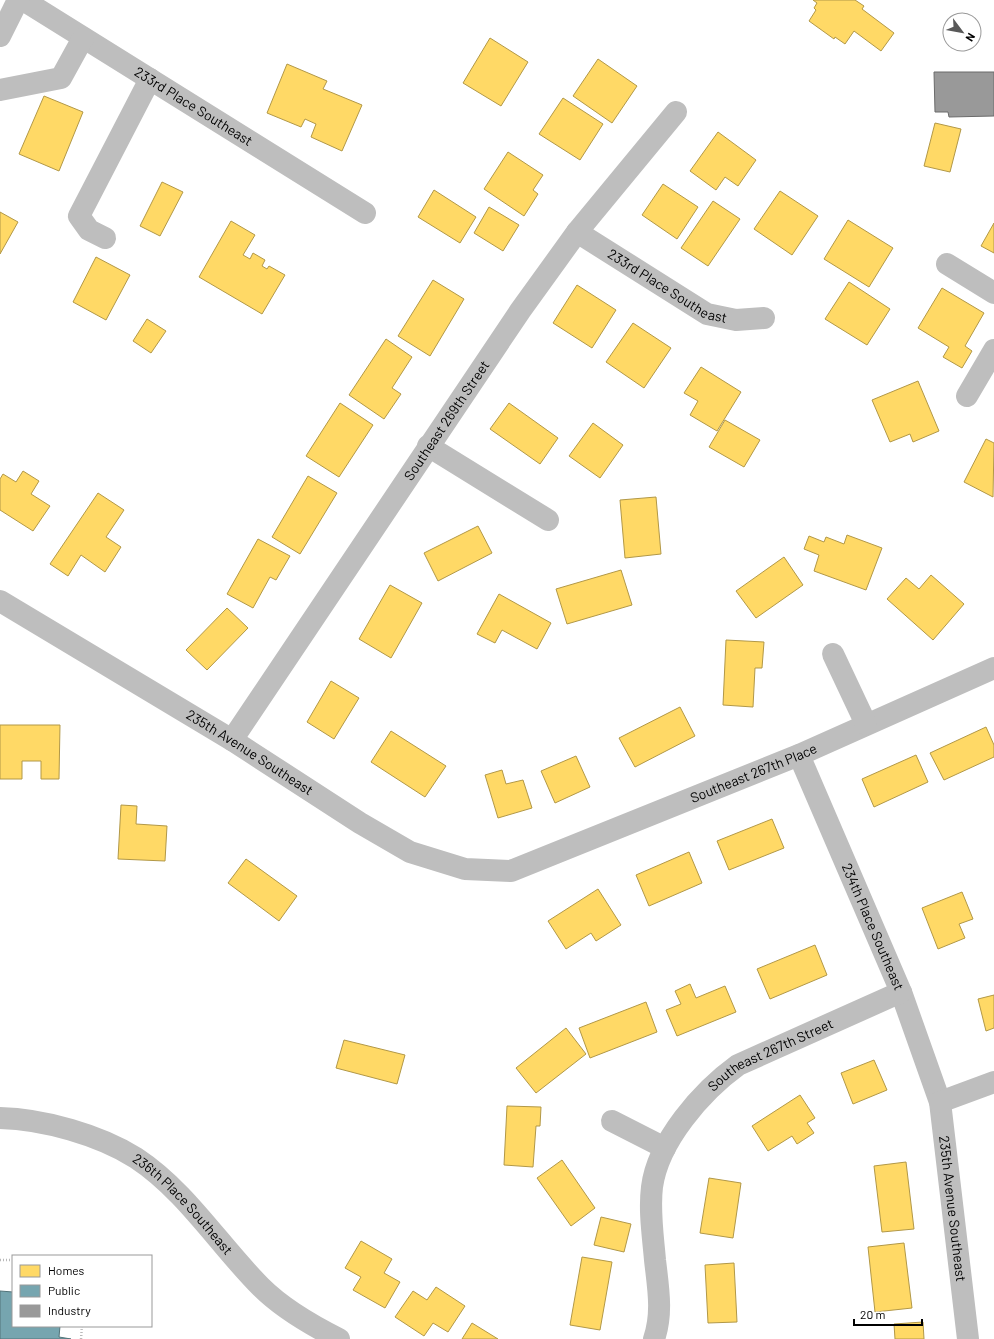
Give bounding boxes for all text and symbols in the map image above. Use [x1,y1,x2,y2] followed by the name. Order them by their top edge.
[942,12,982,52] north arrow
[963,31,978,44] text: N
[132,63,256,149] street label: 233rd Place Southeast
[605,245,729,326] street label: 233rd Place Southeast
[400,357,493,483] street label: Southeast 269th Street
[183,706,317,798] street label: 235th Avenue Southeast
[687,739,819,806] street label: Southeast 267th Place
[839,861,908,993] street label: 234th Place Southeast
[704,1015,836,1095] street label: Southeast 267th Street
[936,1134,970,1282] street label: 235th Avenue Southeast
[130,1149,237,1258] street label: 236th Place Southeast
[12,1255,152,1327] legend
[48,1263,85,1277] text: Homes
[48,1283,80,1297] text: Public
[854,1301,922,1327] scale bar
[48,1303,91,1317] text: Industry
[860,1307,886,1321] text: 20 m

